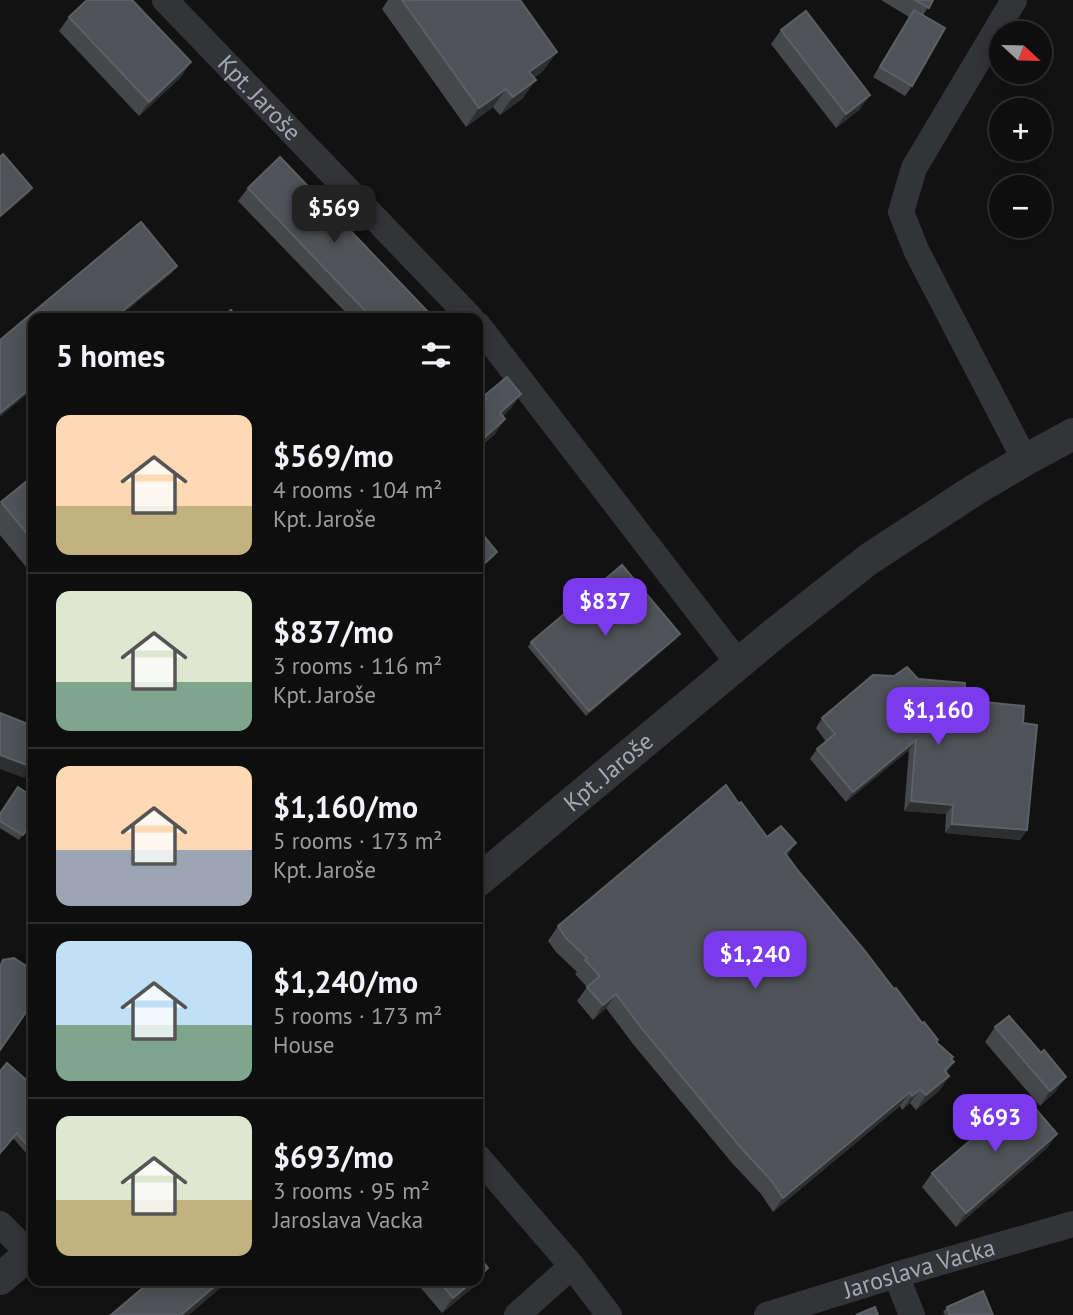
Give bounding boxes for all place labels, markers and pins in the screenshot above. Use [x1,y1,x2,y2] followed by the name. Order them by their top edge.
[293,186,375,245] pin: $569
[564,578,646,638] pin: $837
[881,688,995,747] pin: $1,160
[698,932,812,991] pin: $1,240
[954,1094,1036,1154] pin: $693

